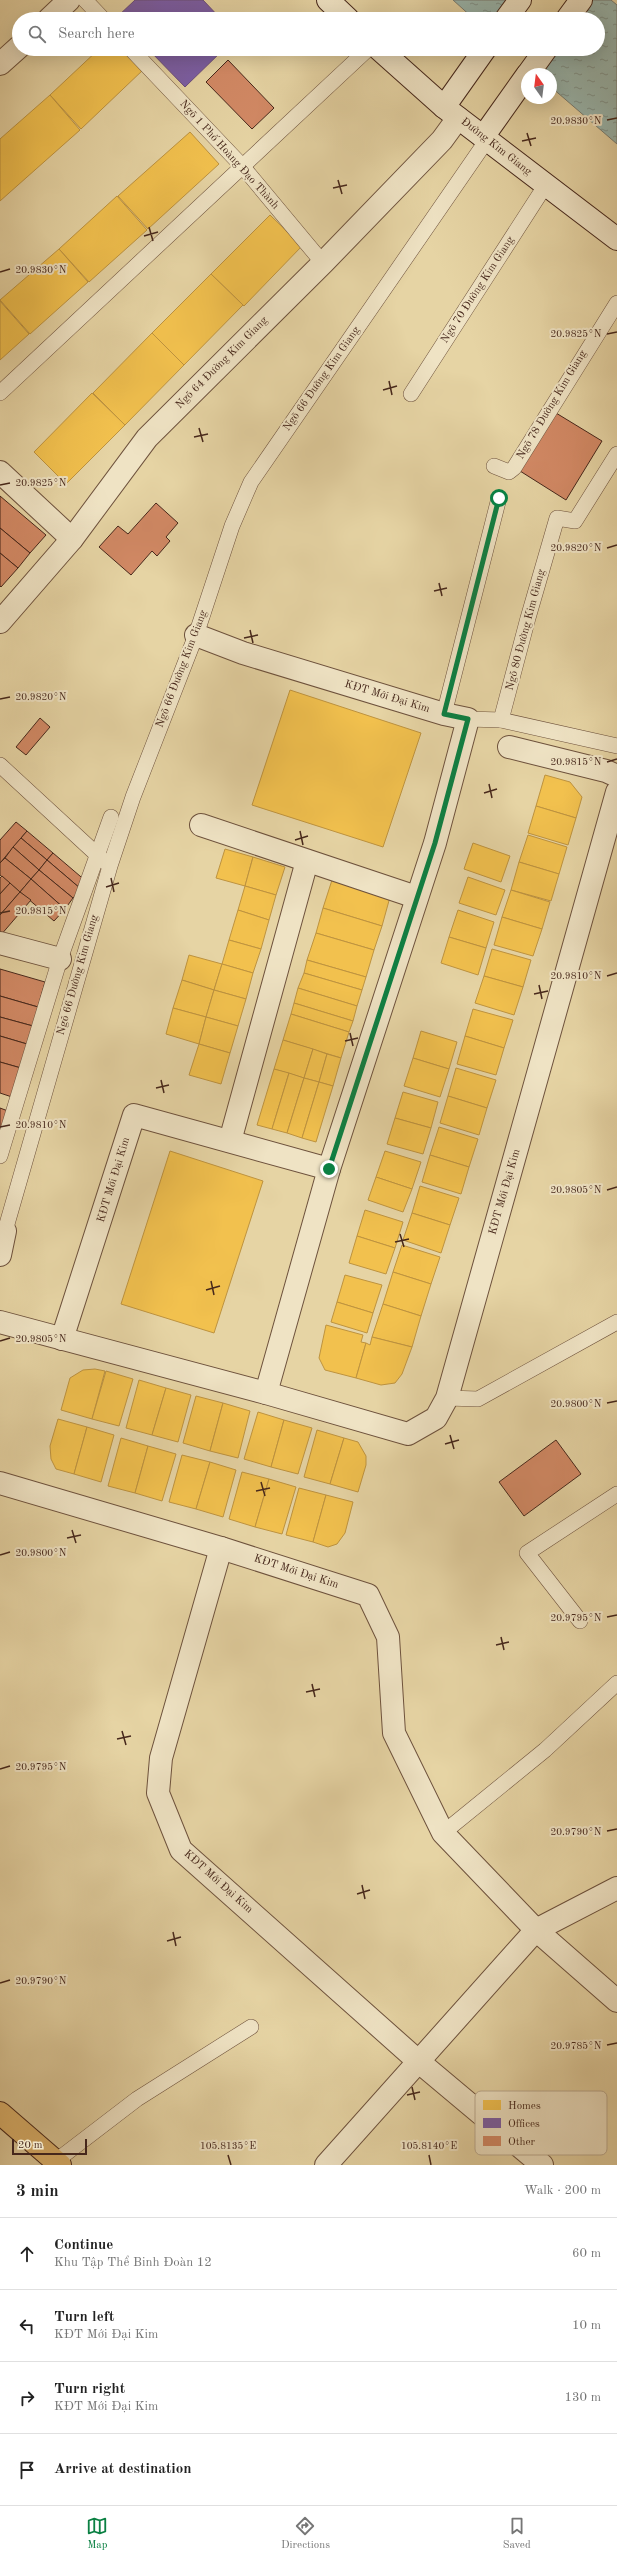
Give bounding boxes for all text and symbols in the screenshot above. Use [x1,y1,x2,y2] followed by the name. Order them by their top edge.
[12,12,605,56] search box
[26,23,48,45] icon: search
[58,27,135,42] text: Search here
[521,68,557,104] north arrow
[177,98,282,212] street label: Ngõ 1 Phố Hoàng Đạo Thành
[459,116,533,178] street label: Đường Kim Giang
[550,116,602,126] text: 20.9830°N
[439,235,517,345] street label: Ngõ 70 Đường Kim Giang
[15,265,67,275] text: 20.9830°N
[174,315,270,411] street label: Ngõ 64 Đường Kim Giang
[282,325,362,433] street label: Ngõ 66 Đường Kim Giang
[550,329,602,339] text: 20.9825°N
[515,349,589,461] street label: Ngõ 78 Đường Kim Giang
[15,478,67,488] text: 20.9825°N
[490,489,508,507] route start
[550,543,602,553] text: 20.9820°N
[505,568,547,692] street label: Ngõ 80 Đường Kim Giang
[154,609,210,729] street label: Ngõ 66 Đường Kim Giang
[343,679,431,715] street label: KĐT Mới Đại Kim
[15,692,67,702] text: 20.9820°N
[550,757,602,767] text: 20.9815°N
[15,906,67,916] text: 20.9815°N
[56,913,101,1037] street label: Ngõ 66 Đường Kim Giang
[550,971,602,981] text: 20.9810°N
[15,1120,67,1130] text: 20.9810°N
[96,1136,132,1224] street label: KĐT Mới Đại Kim
[488,1148,523,1236] street label: KĐT Mới Đại Kim
[320,1160,338,1178] route end
[550,1185,602,1195] text: 20.9805°N
[15,1334,67,1344] text: 20.9805°N
[550,1399,602,1409] text: 20.9800°N
[15,1548,67,1558] text: 20.9800°N
[252,1553,340,1591] street label: KĐT Mới Đại Kim
[550,1613,602,1623] text: 20.9795°N
[15,1762,67,1772] text: 20.9795°N
[550,1827,602,1837] text: 20.9790°N
[181,1848,255,1916] street label: KĐT Mới Đại Kim
[15,1976,67,1986] text: 20.9790°N
[550,2041,602,2051] text: 20.9785°N
[475,2091,607,2155] legend
[508,2101,541,2112] text: Homes
[508,2119,540,2130] text: Offices
[12,2137,87,2156] scale bar
[508,2137,536,2148] text: Other
[18,2140,43,2151] text: 20 m
[200,2141,256,2151] text: 105.8135°E
[401,2141,457,2151] text: 105.8140°E
[16,2183,59,2200] text: 3 min
[524,2184,601,2197] text: Walk · 200 m
[54,2238,113,2253] text: Continue
[16,2243,38,2265] icon: ahead
[572,2247,601,2260] text: 60 m
[54,2256,212,2269] text: Khu Tập Thể Binh Đoàn 12
[54,2310,114,2325] text: Turn left
[16,2315,38,2337] icon: left
[572,2319,601,2332] text: 10 m
[54,2328,158,2341] text: KĐT Mới Đại Kim
[54,2382,125,2397] text: Turn right
[16,2387,38,2409] icon: right
[564,2391,601,2404] text: 130 m
[54,2400,158,2413] text: KĐT Mới Đại Kim
[16,2459,38,2481] icon: arrive
[54,2462,192,2477] text: Arrive at destination
[86,2515,108,2553] tab: Map
[281,2515,330,2553] tab: Directions
[503,2515,531,2553] tab: Saved

